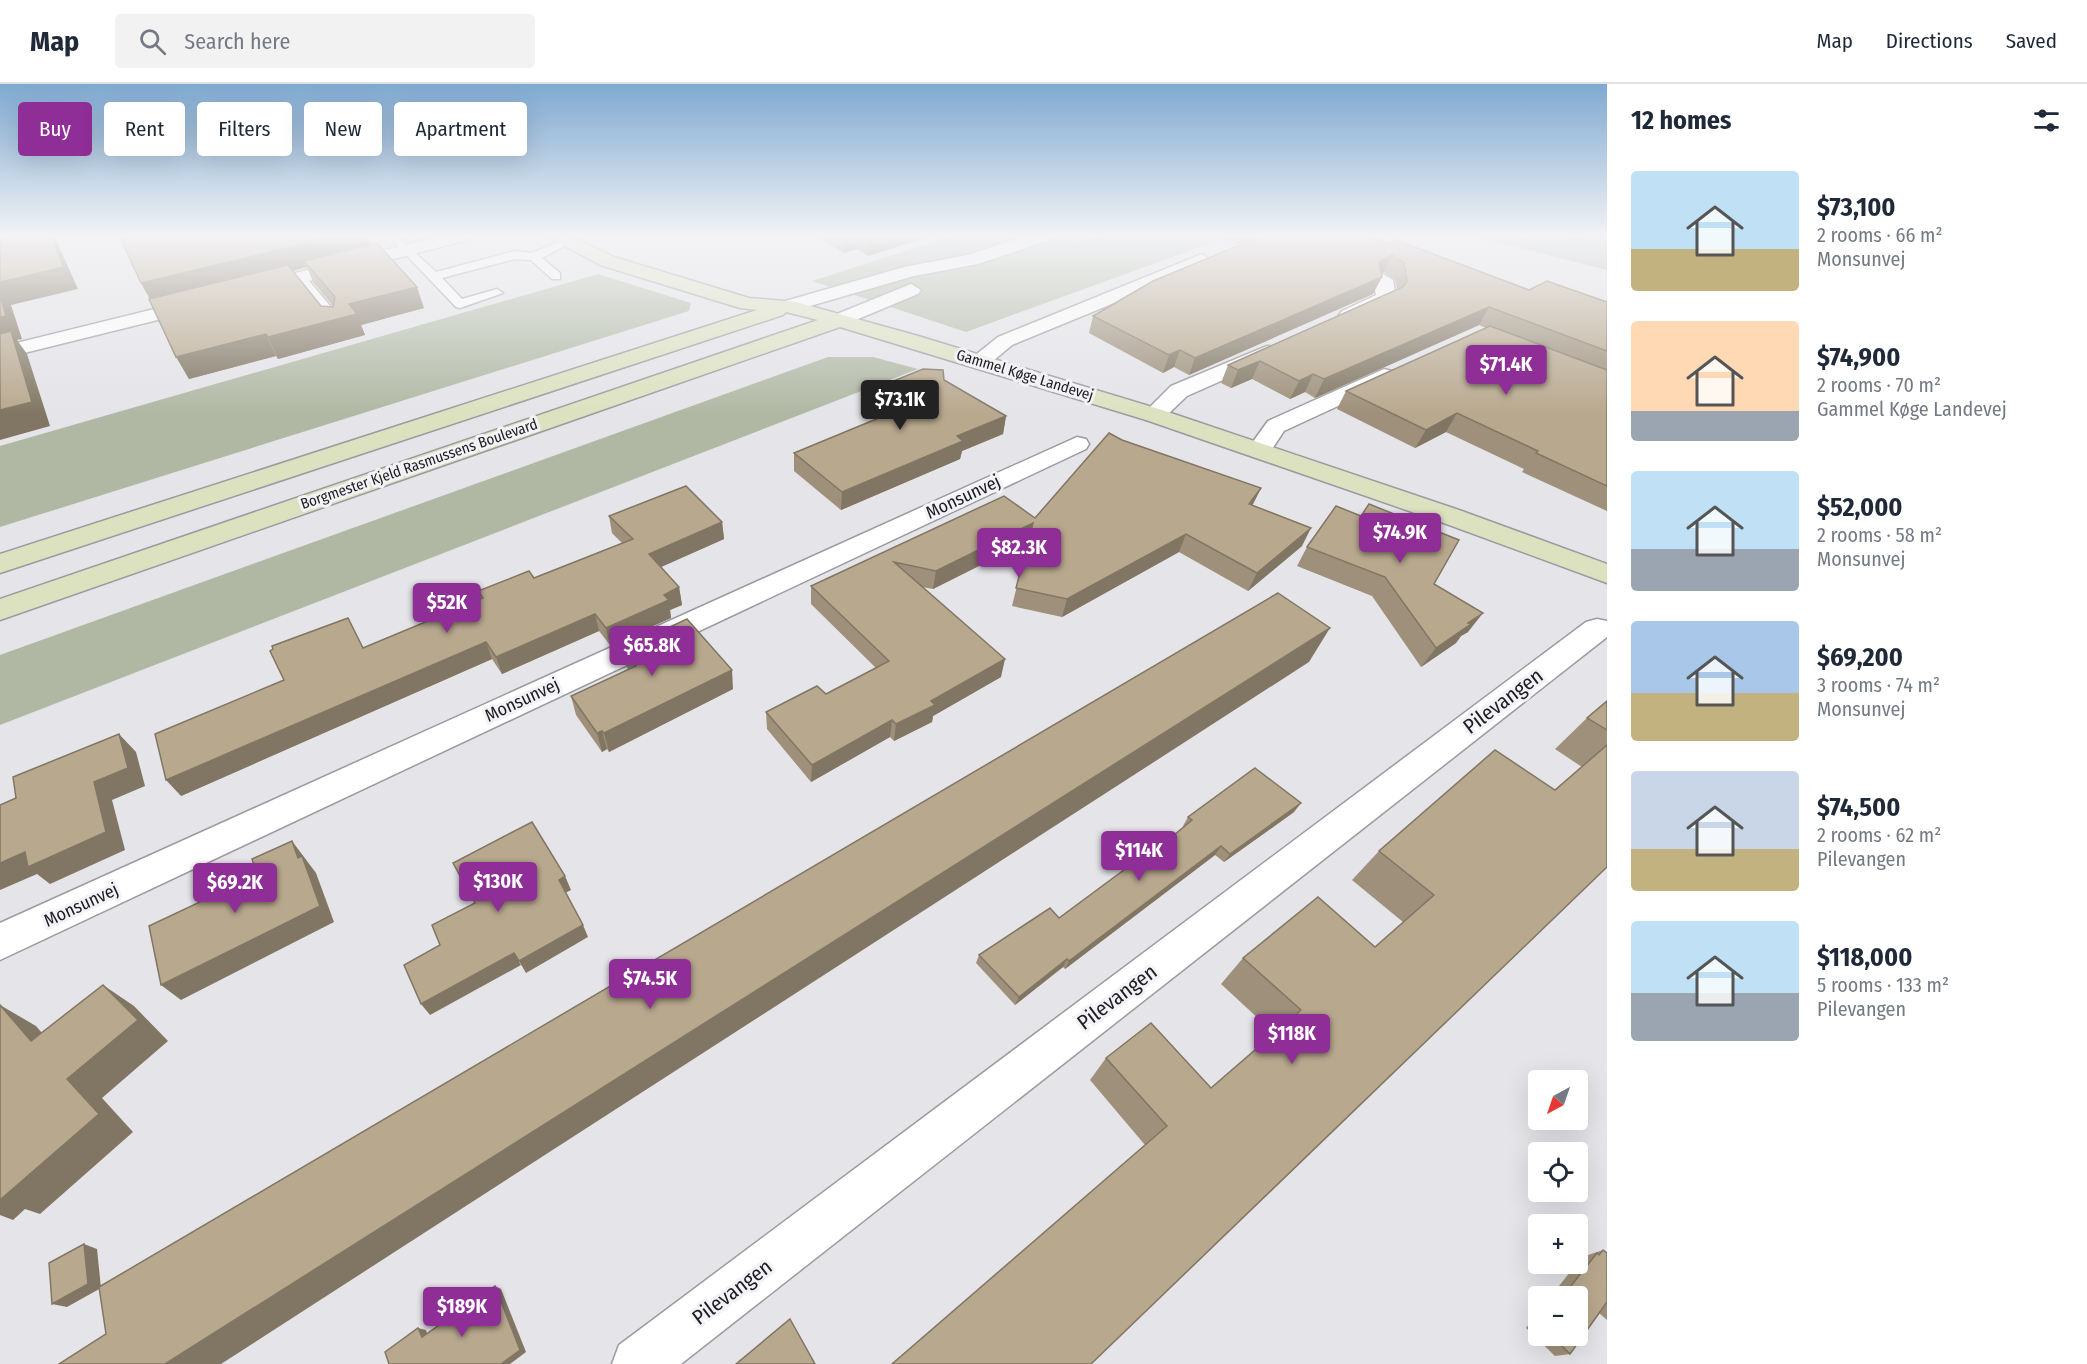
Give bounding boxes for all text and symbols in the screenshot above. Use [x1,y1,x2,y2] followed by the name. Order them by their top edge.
[115,14,535,68] search box
[30,25,79,58] text: Map
[136,25,169,58] icon: search
[184,28,290,55] text: Search here
[1816,28,1853,54] text: Map
[1886,28,1973,54] text: Directions
[2006,28,2057,54] text: Saved
[18,102,92,156] chip: Buy
[104,102,185,156] chip: Rent
[197,102,292,156] chip: Filters
[304,102,382,156] chip: New
[394,102,527,156] chip: Apartment
[2030,104,2063,137] icon: filters
[1631,105,1731,136] text: 12 homes
[1817,192,1896,223] text: $73,100
[1679,195,1751,267] icon: home
[1817,223,1943,247] text: 2 rooms · 66 m²
[1817,247,1905,271] text: Monsunvej
[1817,342,1900,373] text: $74,900
[1457,345,1555,396] pin: $71.4K
[1679,345,1751,417] icon: home
[954,346,1096,404] street label: Gammel Køge Landevej
[1480,352,1532,376] text: $71.4K
[1817,373,1941,397] text: 2 rooms · 70 m²
[851,380,949,431] pin: $73.1K
[875,387,925,411] text: $73.1K
[1817,397,2007,421] text: Gammel Køge Landevej
[298,415,540,513] street label: Borgmester Kjeld Rasmussens Boulevard
[922,470,1004,524] street label: Monsunvej
[1817,492,1903,523] text: $52,000
[1679,495,1751,567] icon: home
[1351,513,1449,564] pin: $74.9K
[1373,520,1427,544] text: $74.9K
[1817,523,1942,547] text: 2 rooms · 58 m²
[970,528,1068,579] pin: $82.3K
[991,535,1047,559] text: $82.3K
[1817,547,1905,571] text: Monsunvej
[411,583,483,634] pin: $52K
[427,590,467,614] text: $52K
[603,626,701,677] pin: $65.8K
[624,633,680,657] text: $65.8K
[1817,642,1903,673] text: $69,200
[1679,645,1751,717] icon: home
[1458,663,1548,739] street label: Pilevangen
[481,673,563,727] street label: Monsunvej
[1817,673,1940,697] text: 3 rooms · 74 m²
[1817,697,1905,721] text: Monsunvej
[1817,792,1901,823] text: $74,500
[1679,795,1751,867] icon: home
[1817,823,1941,847] text: 2 rooms · 62 m²
[1097,831,1181,882] pin: $114K
[1115,838,1163,862] text: $114K
[1817,847,1906,871] text: Pilevangen
[456,862,540,913] pin: $130K
[186,863,284,914] pin: $69.2K
[473,869,523,893] text: $130K
[207,870,263,894] text: $69.2K
[40,878,122,932] street label: Monsunvej
[1817,942,1912,973] text: $118,000
[1679,945,1751,1017] icon: home
[601,959,699,1010] pin: $74.5K
[1072,959,1162,1035] street label: Pilevangen
[623,966,677,990] text: $74.5K
[1817,973,1949,997] text: 5 rooms · 133 m²
[1817,997,1906,1021] text: Pilevangen
[1250,1014,1334,1065] pin: $118K
[1268,1021,1316,1045] text: $118K
[1528,1070,1588,1130] north arrow
[1528,1070,1588,1346] map controls
[1528,1142,1588,1202] button: locate
[1528,1214,1588,1274] button: +
[687,1254,777,1330] street label: Pilevangen
[1528,1286,1588,1346] button: −
[420,1287,504,1338] pin: $189K
[437,1294,487,1318] text: $189K

